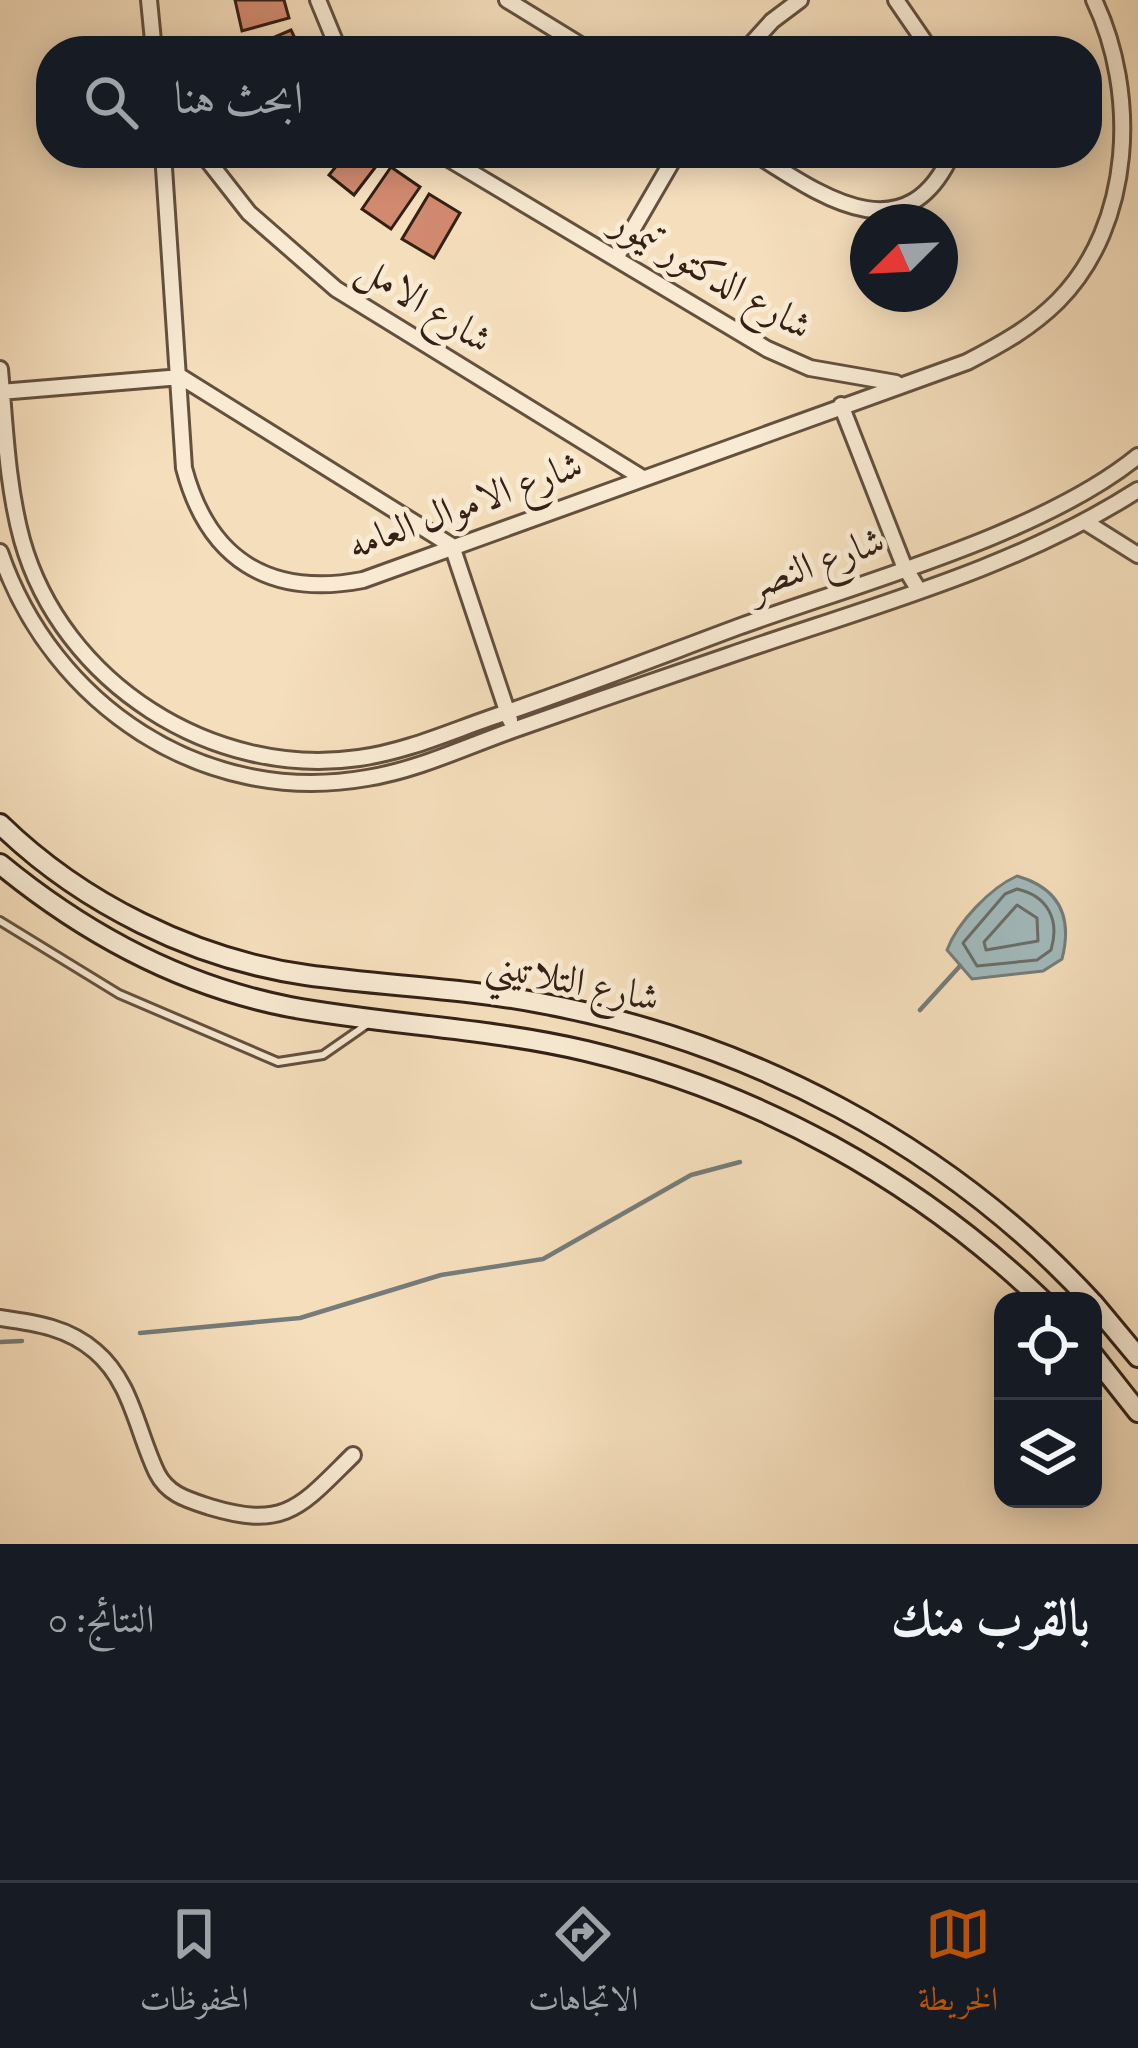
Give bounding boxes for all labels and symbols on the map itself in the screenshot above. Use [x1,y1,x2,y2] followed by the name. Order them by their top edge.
[596,195,821,357] street label: شارع الدكتور تيمور
[850,204,958,312] north arrow
[345,244,501,370] street label: شارع الامل
[341,440,592,577] street label: شارع الاموال العامه
[737,516,894,618] street label: شارع النصر
[480,939,664,1034] street label: شارع التلاتيني

